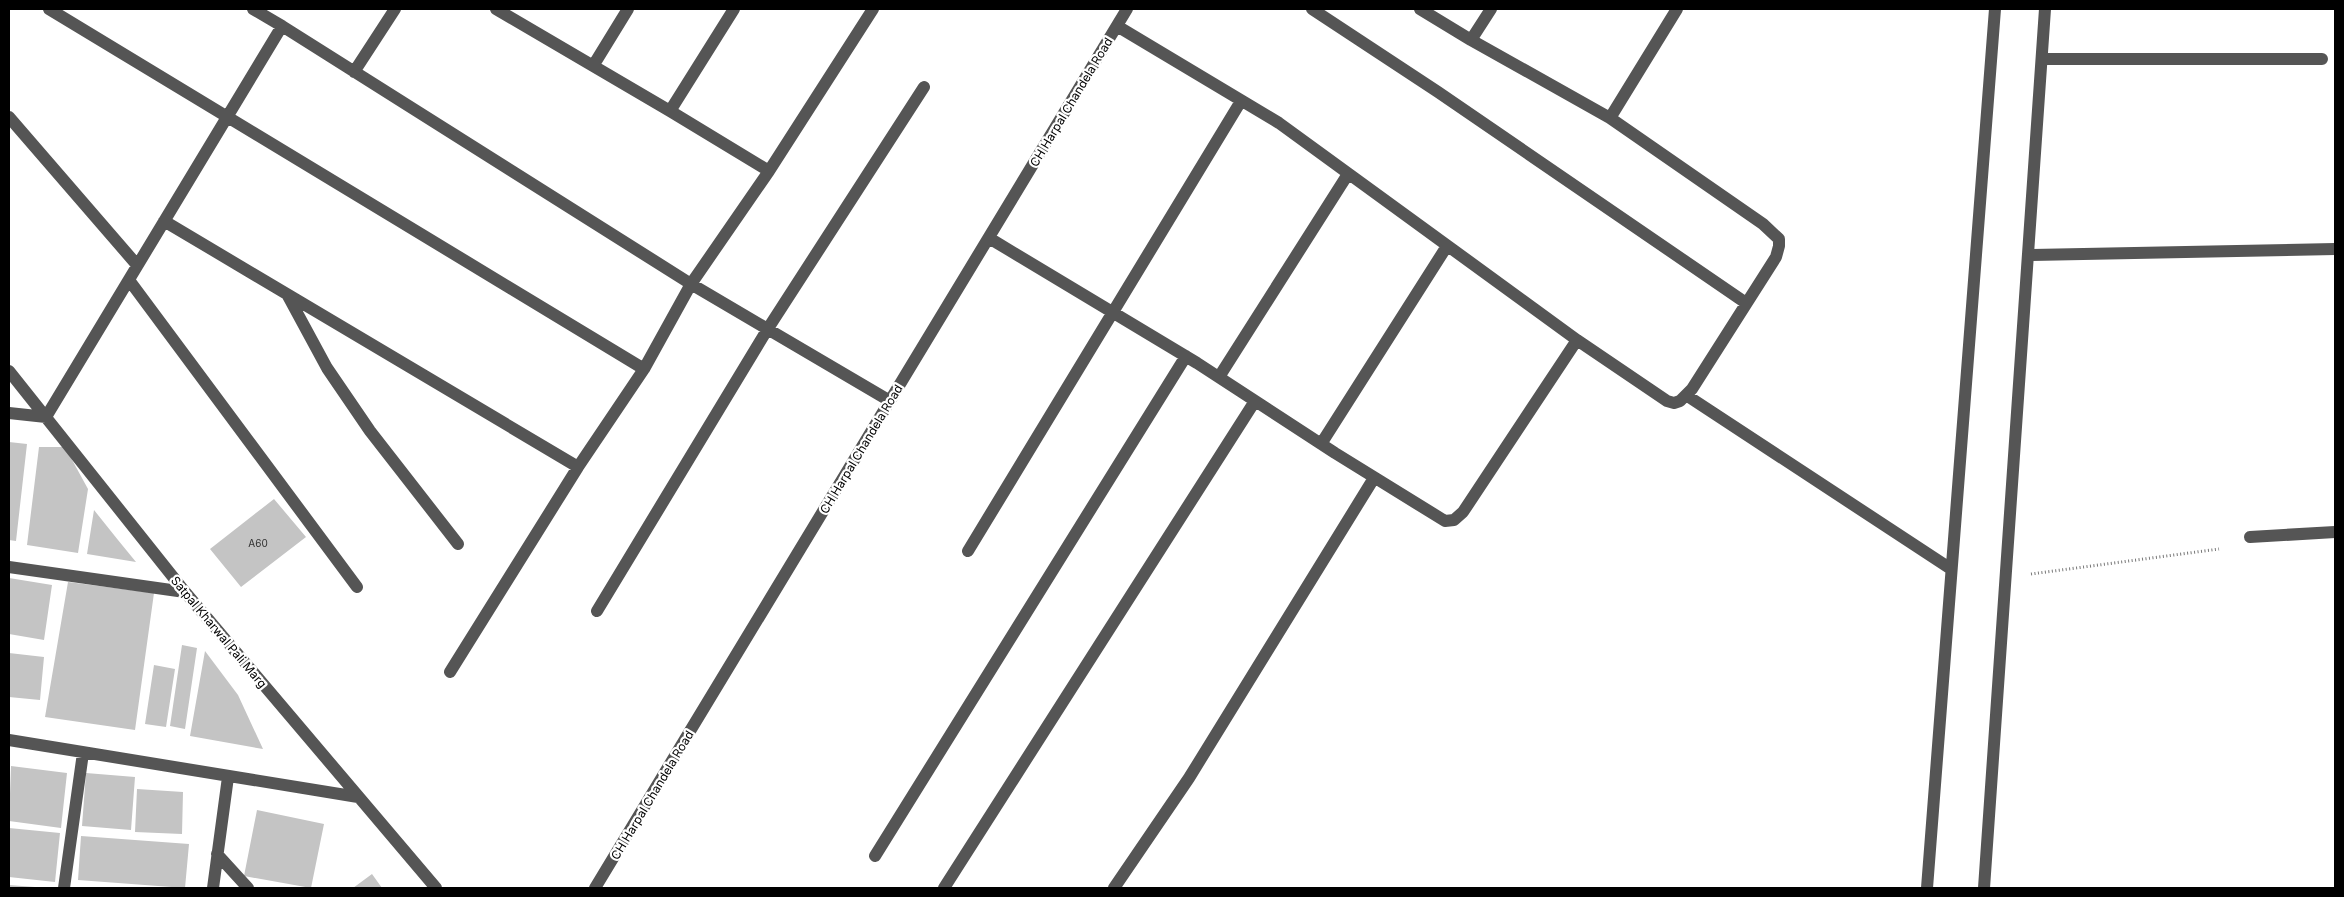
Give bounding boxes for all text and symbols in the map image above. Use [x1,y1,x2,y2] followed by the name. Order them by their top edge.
[1026,35,1116,169] street label: CH Harpal Chandela Road
[816,382,906,516] street label: CH Harpal Chandela Road
[248,537,268,549] house number: A60
[168,573,270,691] street label: Satpal Kharwal Pali Marg
[607,728,697,862] street label: CH Harpal Chandela Road

